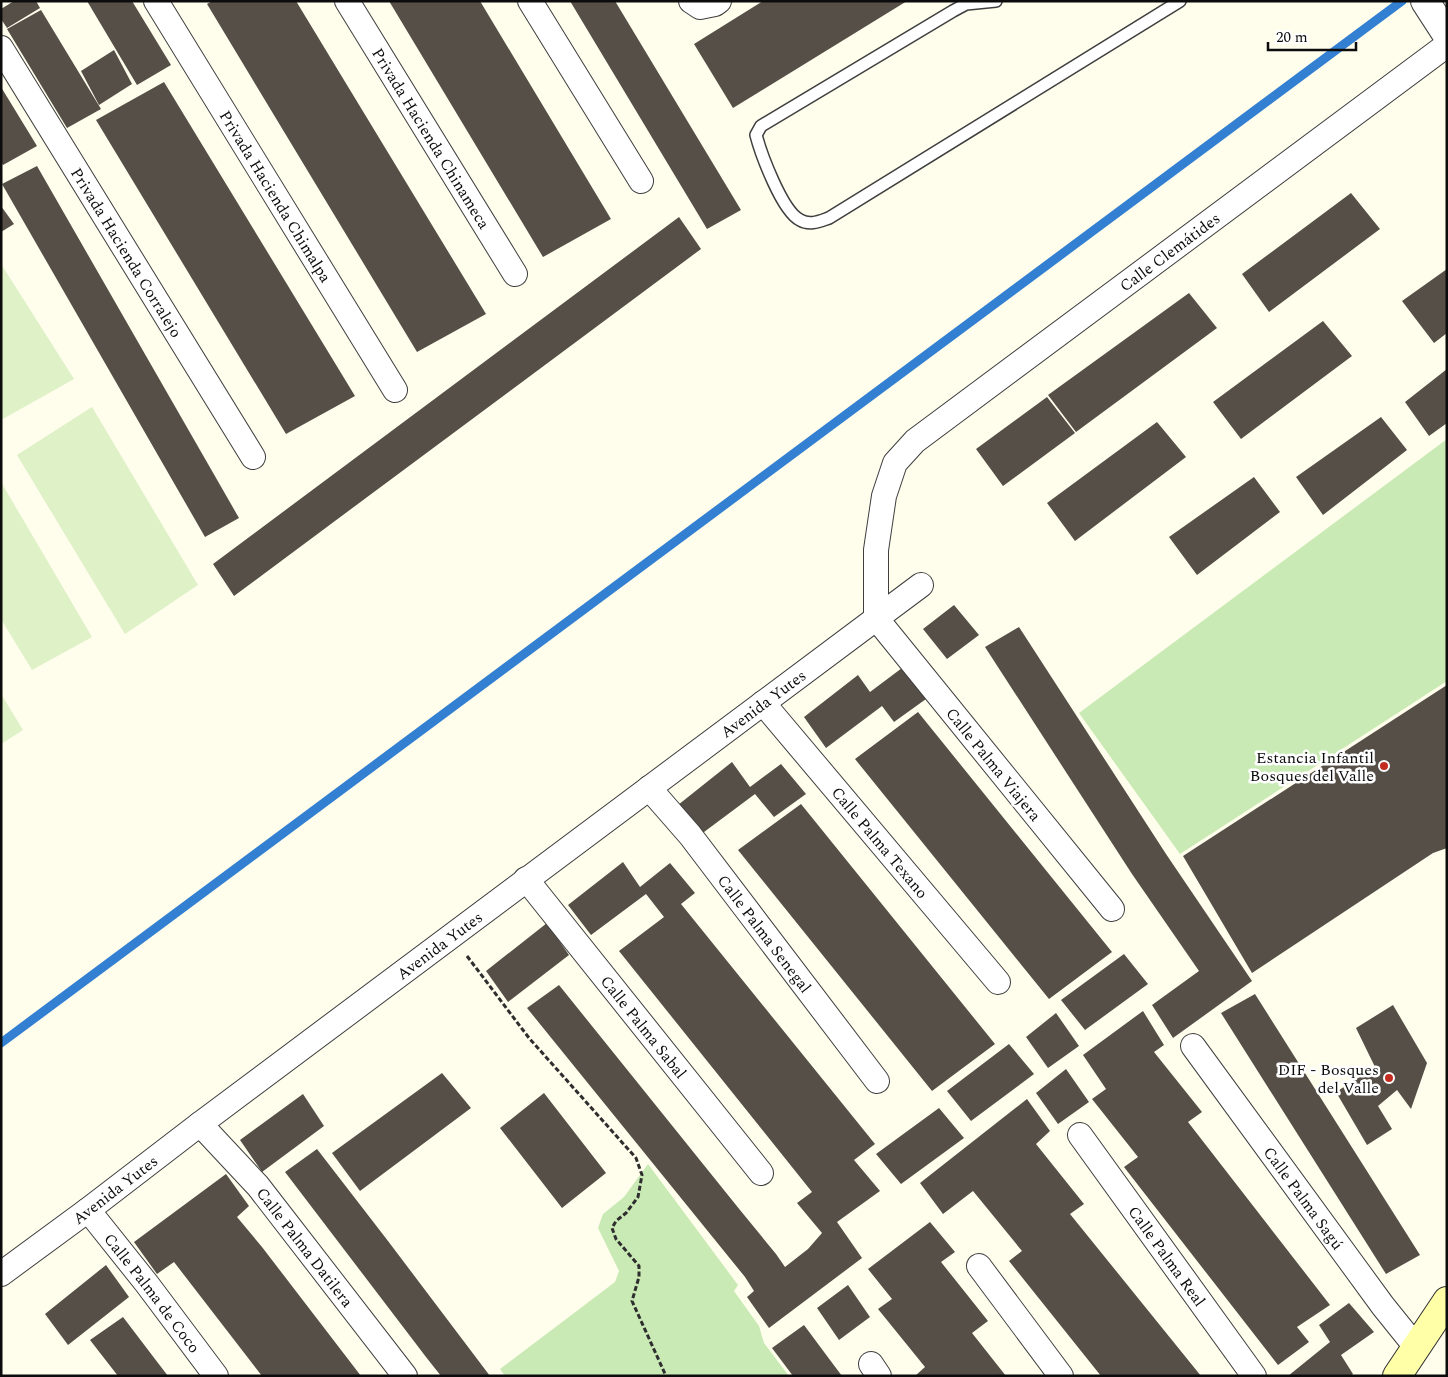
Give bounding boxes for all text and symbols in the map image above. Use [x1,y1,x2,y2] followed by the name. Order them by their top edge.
[1268,20,1356,52] scale bar
[1276,26,1308,49] text: 20 m
[366,43,496,234] street label: Privada Hacienda Chinameca
[213,106,337,287] street label: Privada Hacienda Chimalpa
[64,163,188,343] street label: Privada Hacienda Corralejo
[1115,207,1226,298] street label: Calle Clemátides
[715,664,811,744] street label: Avenida Yutes
[940,703,1047,827] street label: Calle Palma Viajera
[1250,746,1374,788] place label: Estancia Infantil Bosques del Valle
[1378,760,1390,772] marker: Estancia Infantil Bosques del Valle
[825,782,934,904] street label: Calle Palma Texano
[711,870,817,998] street label: Calle Palma Senegal
[392,906,488,986] street label: Avenida Yutes
[594,970,692,1084] street label: Calle Palma Sabal
[1278,1058,1379,1100] place label: DIF - Bosques del Valle
[1383,1072,1395,1084] marker: DIF - Bosques del Valle
[1257,1142,1349,1255] street label: Calle Palma Sagú
[68,1150,163,1231] street label: Avenida Yutes
[250,1182,359,1313] street label: Calle Palma Datilera
[1122,1201,1211,1312] street label: Calle Palma Real
[98,1228,206,1358] street label: Calle Palma de Coco

